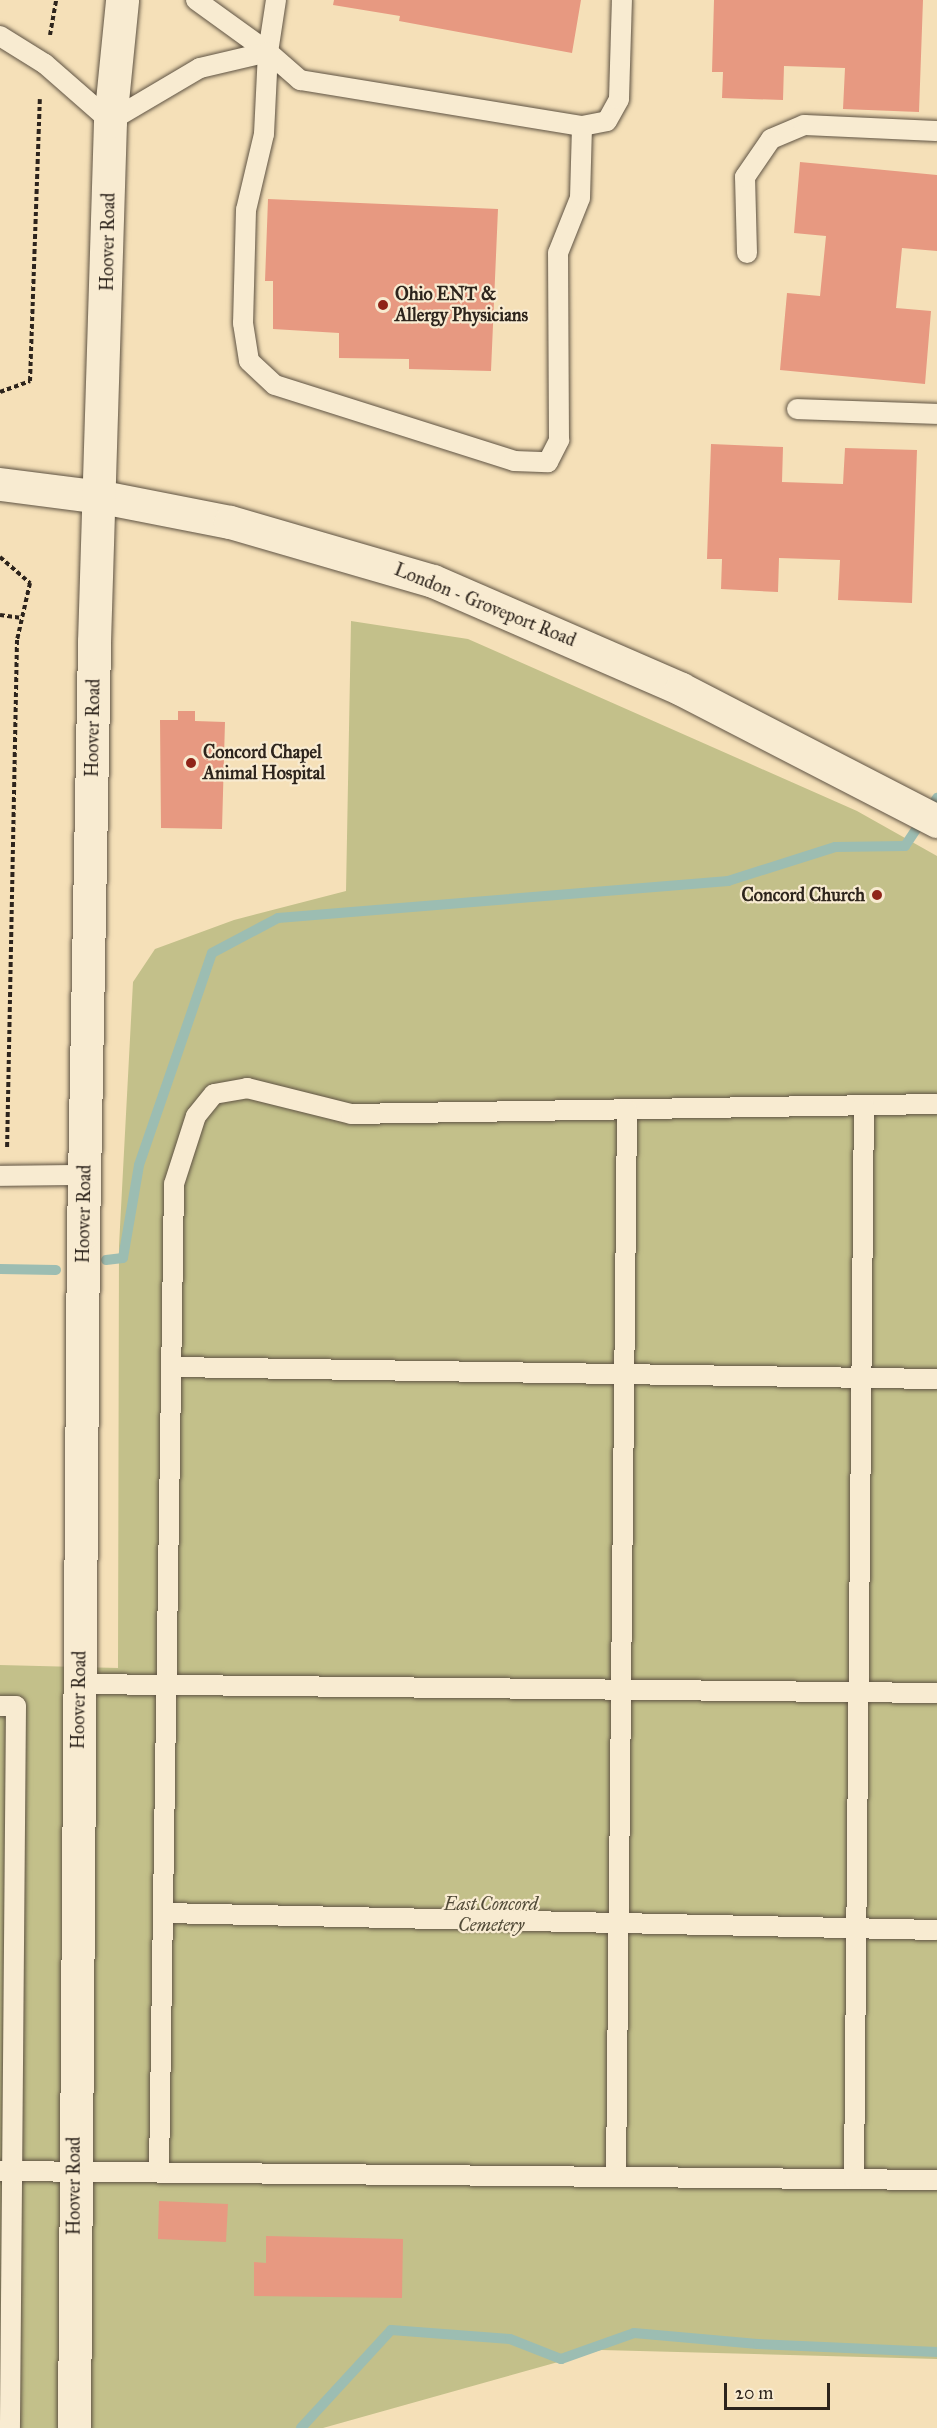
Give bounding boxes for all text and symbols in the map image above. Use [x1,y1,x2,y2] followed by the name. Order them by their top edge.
[96,193,120,291] street label: Hoover Road
[395,284,528,326] place label: Ohio ENT & Allergy Physicians
[376,298,390,312] marker: Ohio ENT & Allergy Physicians
[391,559,579,651] street label: London - Groveport Road
[81,679,105,777] street label: Hoover Road
[203,742,325,784] place label: Concord Chapel Animal Hospital
[184,756,198,770] marker: Concord Chapel Animal Hospital
[741,884,865,906] place label: Concord Church
[870,888,884,902] marker: Concord Church
[72,1165,96,1263] street label: Hoover Road
[67,1651,91,1749] street label: Hoover Road
[444,1894,538,1936] park label: East Concord Cemetery
[63,2137,85,2235] street label: Hoover Road
[727,2371,834,2409] scale bar
[735,2382,773,2404] text: 20 m

